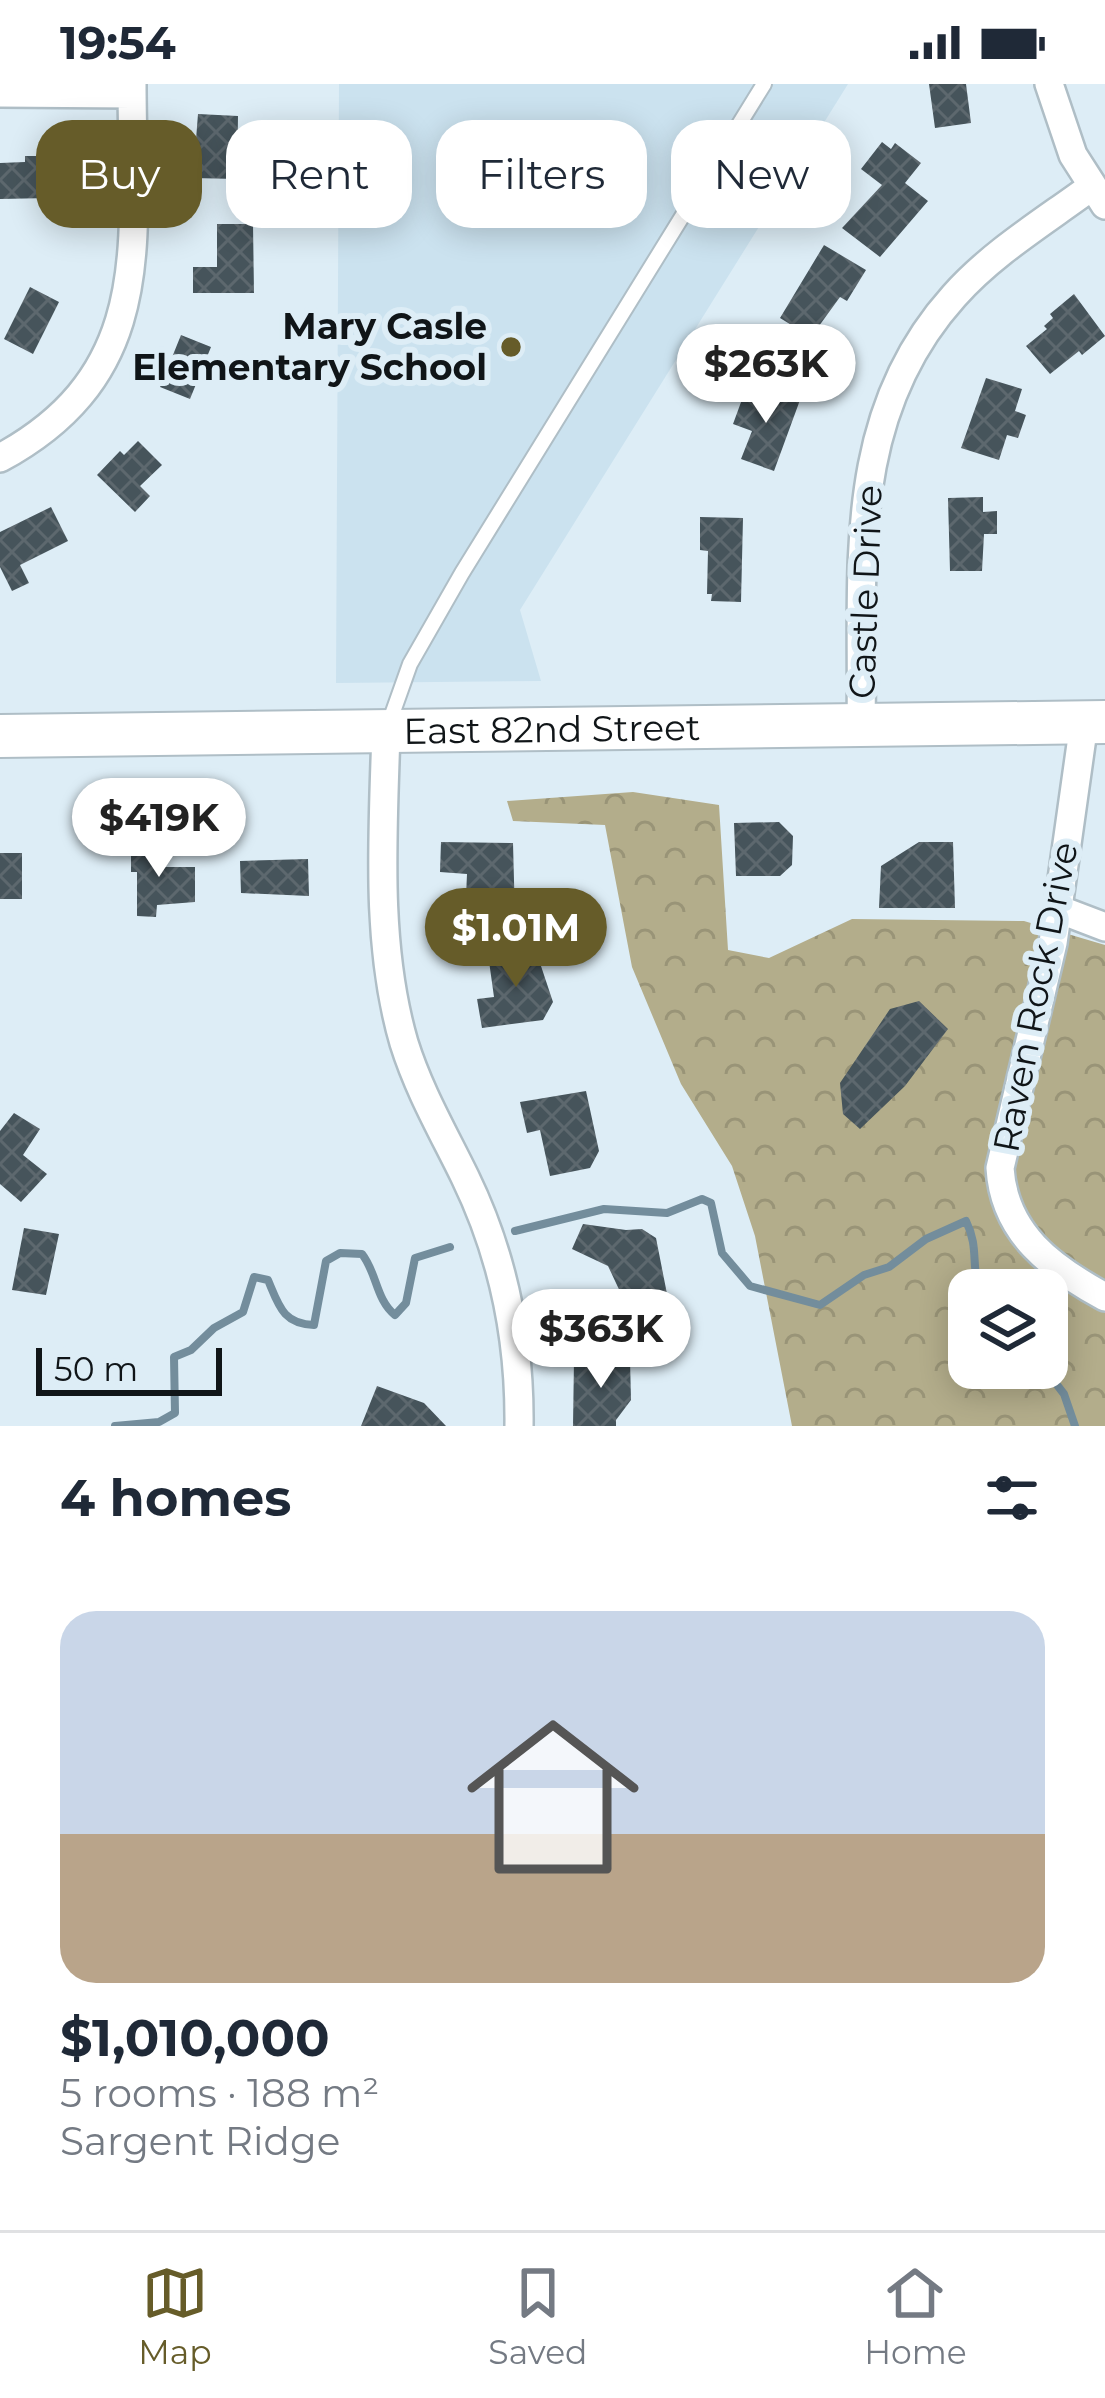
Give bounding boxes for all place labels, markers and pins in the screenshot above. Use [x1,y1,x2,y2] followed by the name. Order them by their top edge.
[132,304,487,389] place label: Mary Casle Elementary School
[682,324,850,426] pin: $263K
[498,334,524,360] marker: Mary Casle Elementary School
[75,778,243,880] pin: $419K
[418,888,614,990] pin: $1.01M
[517,1289,685,1391] pin: $363K

